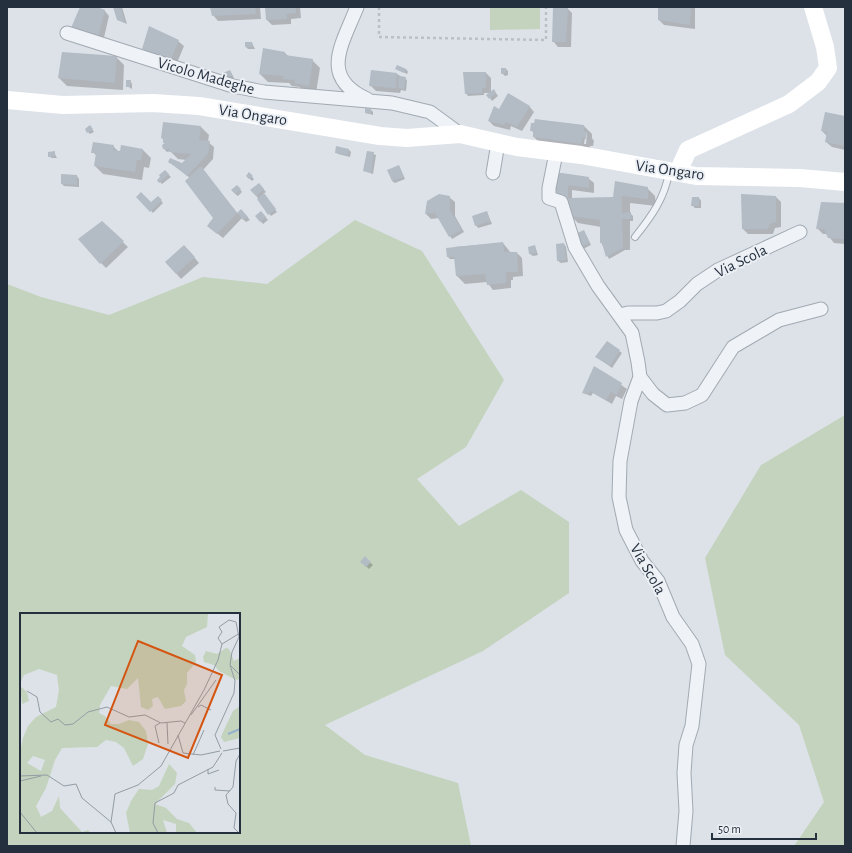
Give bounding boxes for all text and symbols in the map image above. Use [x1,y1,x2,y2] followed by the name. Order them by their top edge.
[156,55,256,97] street label: Vicolo Madeghe
[218,102,289,128] street label: Via Ongaro
[635,157,706,183] street label: Via Ongaro
[713,242,769,280] street label: Via Scola
[627,541,669,597] street label: Via Scola
[20,613,240,833] inset map
[712,815,816,841] scale bar
[718,823,741,835] text: 50 m

